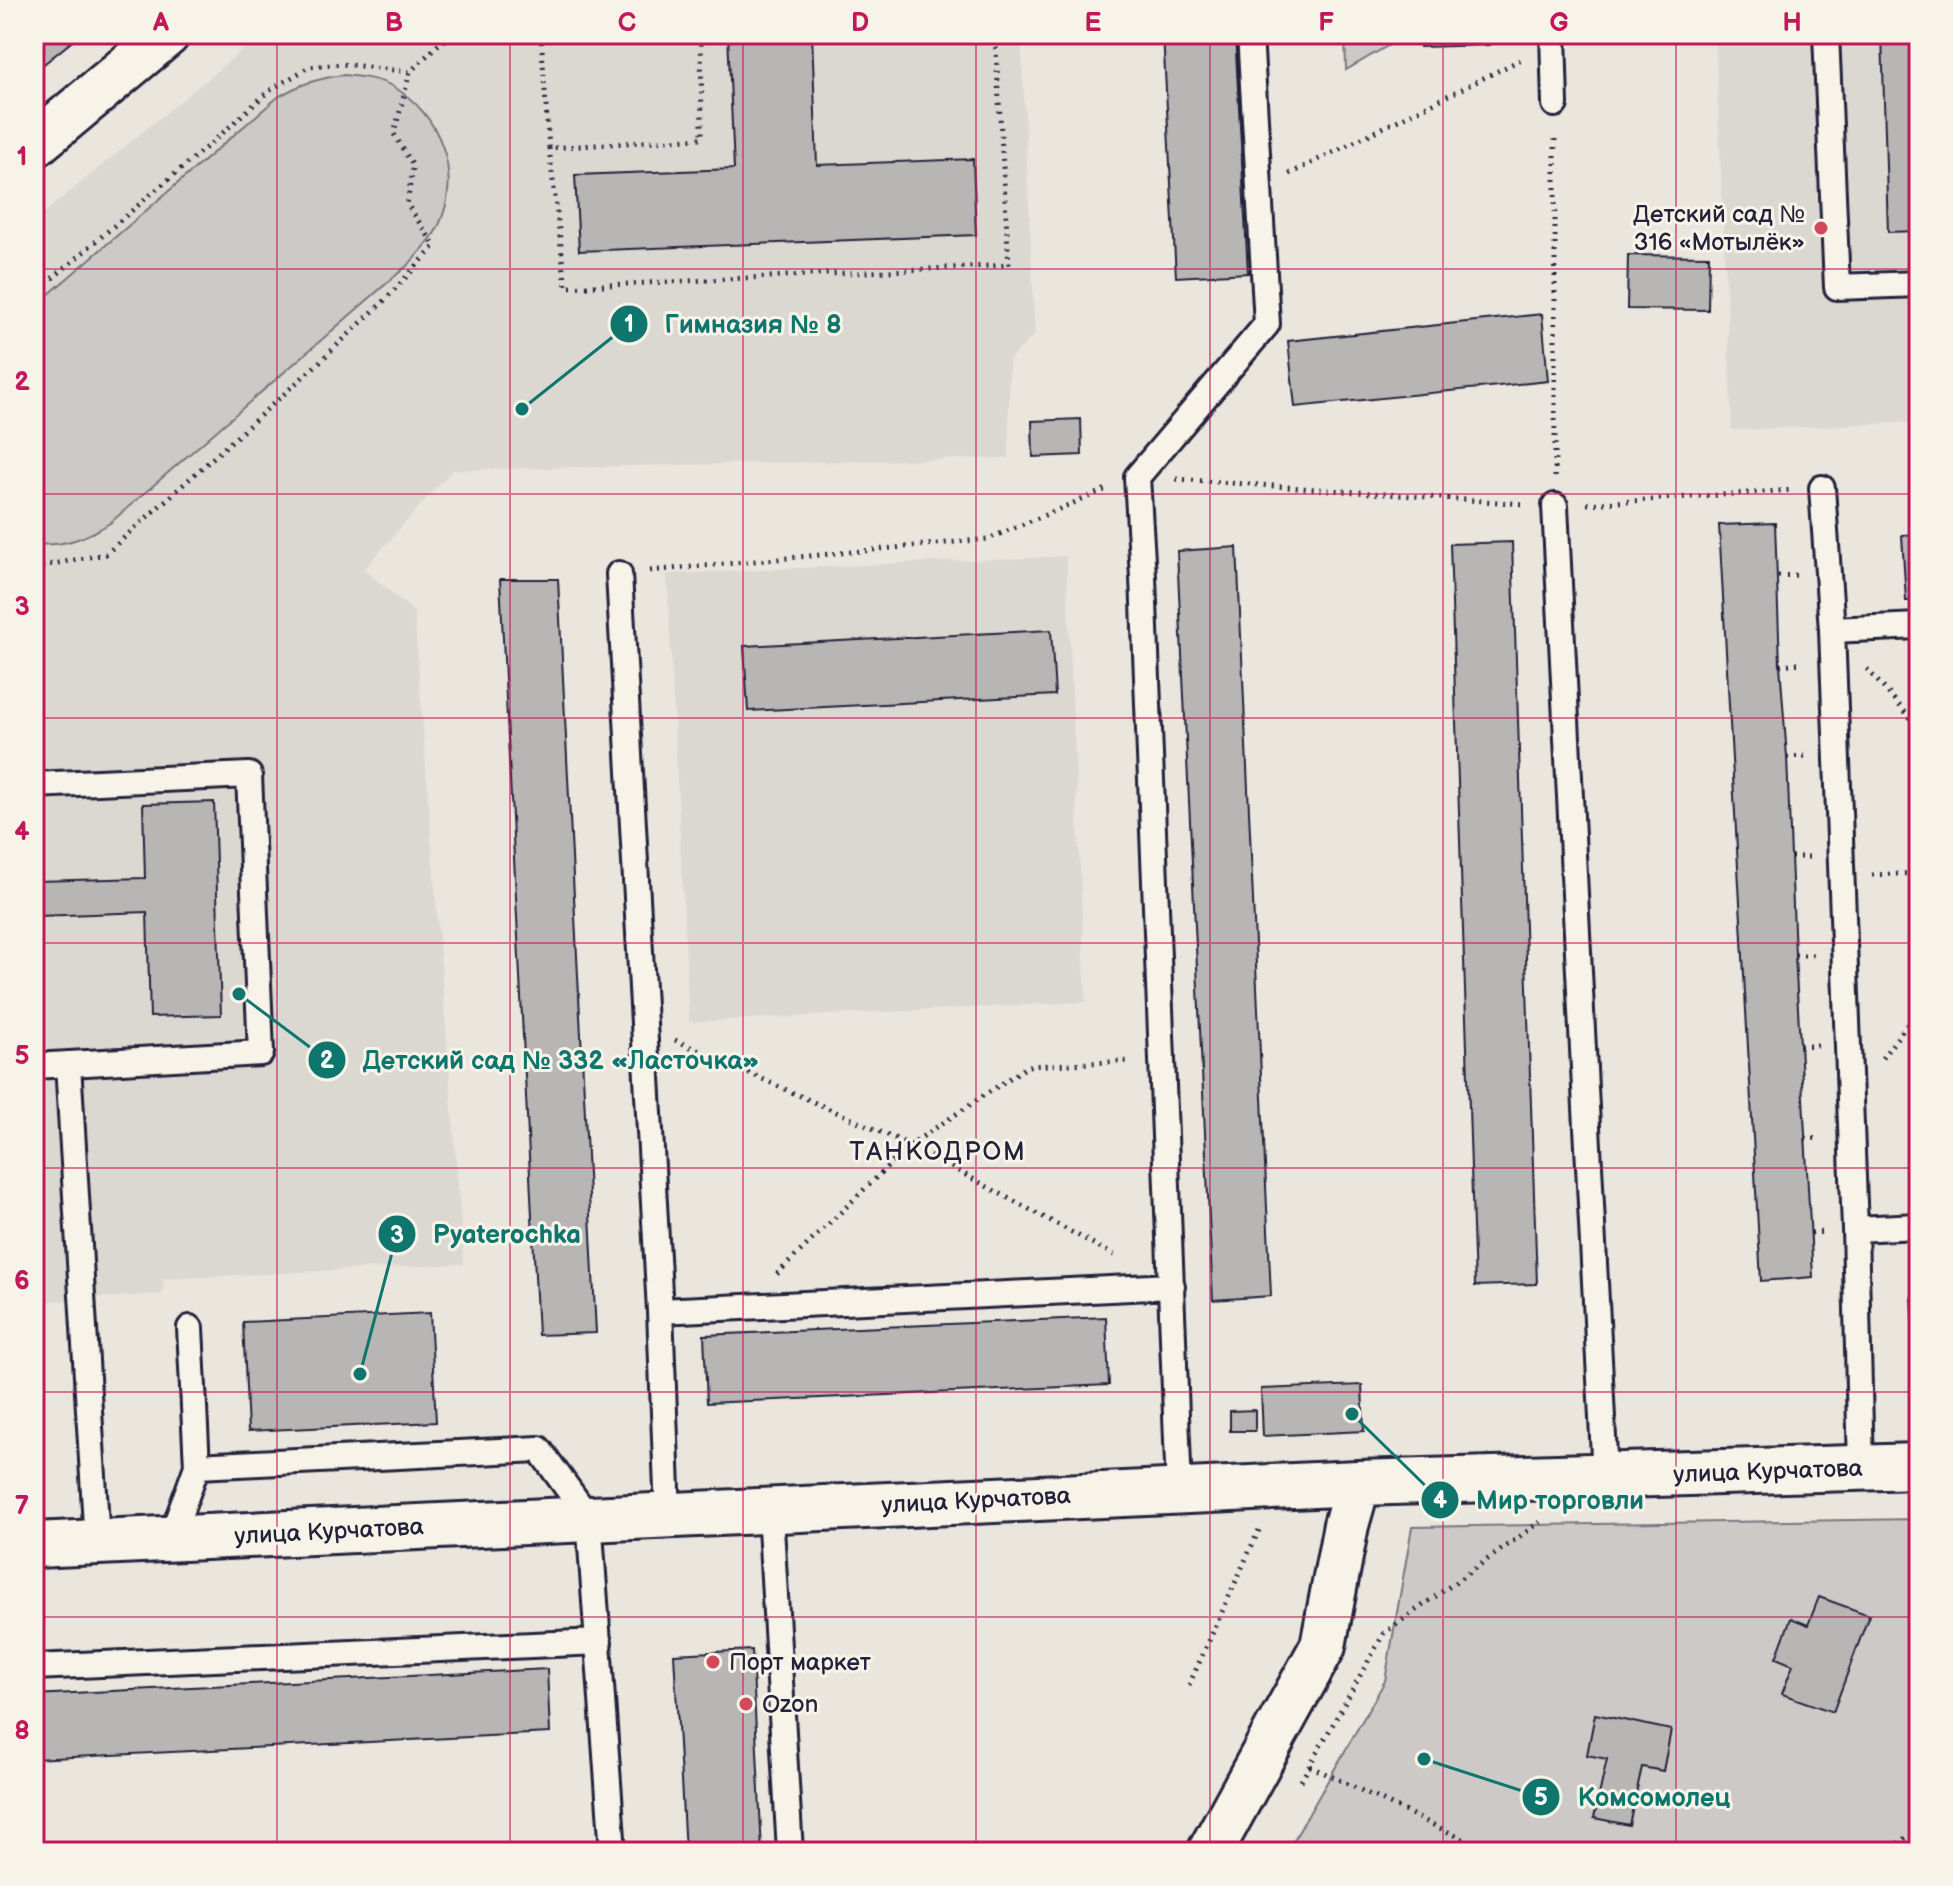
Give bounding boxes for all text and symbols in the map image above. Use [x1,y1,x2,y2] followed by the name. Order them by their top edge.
[152,8,169,39] text: A
[385,8,403,39] text: B
[618,8,636,39] text: C
[851,8,869,39] text: D
[1085,8,1102,39] text: E
[1318,8,1334,39] text: F
[1549,8,1569,39] text: G
[1782,8,1802,39] text: H
[17,142,27,173] text: 1
[1633,200,1805,257] place label: Детский сад № 316 «Мотылёк»
[1812,219,1830,237] marker: Детский сад № 316 «Мотылёк»
[609,299,858,349] callout: Гимназия № 8
[624,310,634,339] text: 1
[664,310,842,341] text: Гимназия № 8
[14,367,30,398] text: 2
[14,592,30,623] text: 3
[14,817,30,848] text: 4
[307,1035,775,1085] callout: Детский сад № 332 «Ласточка»
[14,1041,30,1072] text: 5
[320,1046,335,1075] text: 2
[363,1046,759,1077] text: Детский сад № 332 «Ласточка»
[849,1137,1027,1168] district label: ТАНКОДРОМ
[377,1209,597,1259] callout: Pyaterochka
[433,1220,581,1251] text: Pyaterochka
[390,1221,404,1250] text: 3
[14,1266,30,1297] text: 6
[1673,1454,1863,1489] street label: улица Курчатова
[1420,1475,1660,1525] callout: Мир торговли
[881,1481,1071,1520] street label: улица Курчатова
[1433,1486,1447,1515] text: 4
[1476,1486,1644,1517] text: Мир торговли
[15,1491,29,1522] text: 7
[234,1512,424,1551] street label: улица Курчатова
[729,1648,871,1677] place label: Порт маркет
[704,1653,722,1671] marker: Порт маркет
[762,1690,818,1719] place label: Ozon
[737,1695,755,1713] marker: Ozon
[14,1716,30,1747] text: 8
[1521,1772,1746,1822] callout: Комсомолец
[1534,1783,1548,1812] text: 5
[1578,1783,1731,1814] text: Комсомолец

